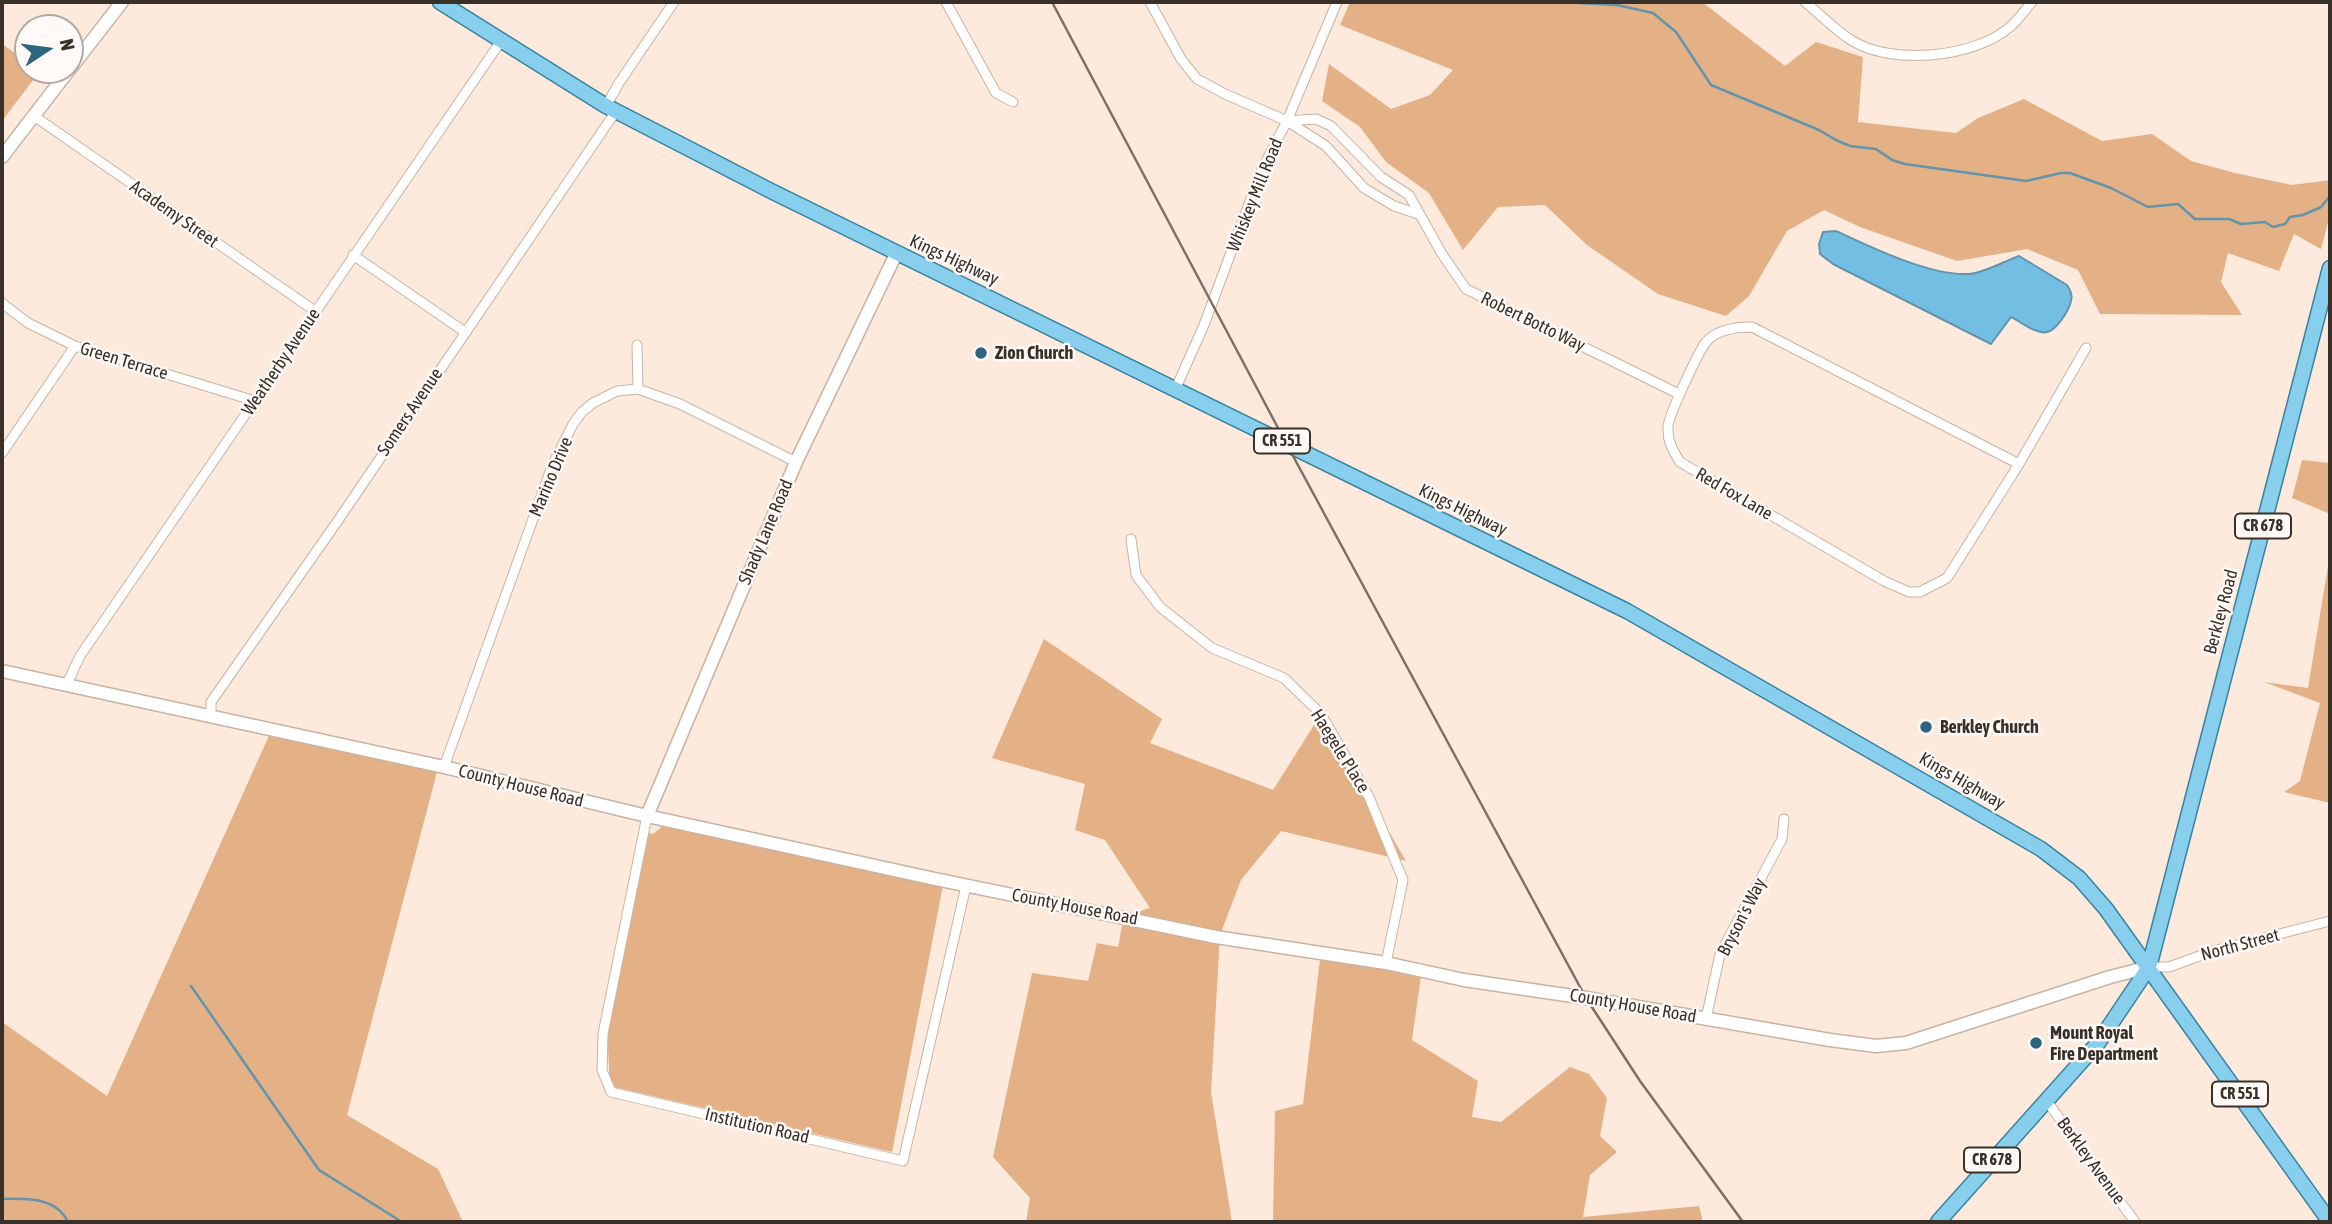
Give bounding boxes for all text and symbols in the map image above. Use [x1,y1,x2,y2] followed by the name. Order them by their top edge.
[14,14,84,84] north arrow
[56,37,79,53] text: N
[1222,135,1288,255] street label: Whiskey Mill Road
[126,176,222,252] street label: Academy Street
[906,230,1002,290] street label: Kings Highway
[1477,287,1589,357] street label: Robert Botto Way
[237,304,325,420] street label: Weatherby Avenue
[77,337,171,385] street label: Green Terrace
[995,342,1073,364] place label: Zion Church
[973,345,989,361] marker: Zion Church
[373,364,447,460] street label: Somers Avenue
[1254,428,1310,454] road number: CR 551
[525,434,577,520] street label: Marino Drive
[1692,463,1776,525] street label: Red Fox Lane
[734,476,798,588] street label: Shady Lane Road
[1415,479,1511,541] street label: Kings Highway
[2235,513,2291,538] road number: CR 678
[2199,567,2243,657] street label: Berkley Road
[1306,705,1374,797] street label: Haegele Place
[1940,716,2039,738] place label: Berkley Church
[1918,719,1934,735] marker: Berkley Church
[1915,748,2009,814] street label: Kings Highway
[456,760,586,812] street label: County House Road
[1713,874,1771,960] street label: Bryson's Way
[1010,884,1140,930] street label: County House Road
[2199,924,2281,966] street label: North Street
[1568,984,1698,1028] street label: County House Road
[2050,1022,2158,1064] place label: Mount Royal Fire Department
[2028,1035,2044,1051] marker: Mount Royal Fire Department
[2212,1082,2268,1106] road number: CR 551
[703,1104,811,1148] street label: Institution Road
[2052,1113,2130,1209] street label: Berkley Avenue
[1964,1148,2020,1172] road number: CR 678

